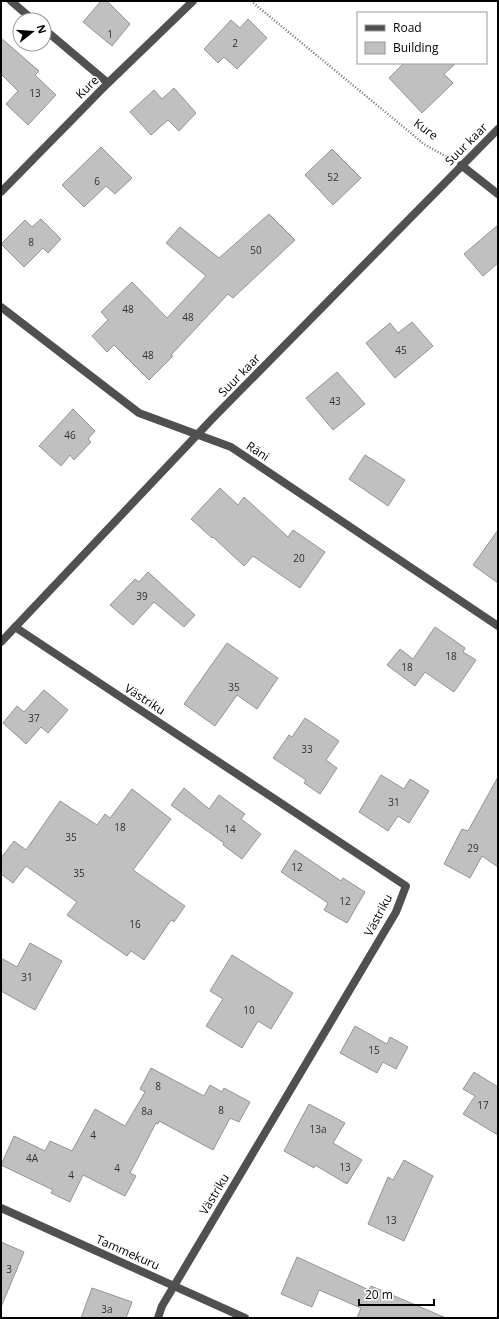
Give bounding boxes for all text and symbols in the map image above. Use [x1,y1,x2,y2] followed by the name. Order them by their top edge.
[12,12,52,52] north arrow
[357,12,487,64] legend
[393,19,422,36] text: Road
[34,22,51,35] text: N
[107,27,113,41] house number: 1
[232,36,238,50] house number: 2
[393,39,439,56] text: Building
[72,71,103,102] street label: Kure
[29,86,41,100] house number: 13
[410,114,442,144] street label: Kure
[441,119,491,169] street label: Suur kaar
[327,170,339,184] house number: 52
[94,174,100,188] house number: 6
[28,235,34,249] house number: 8
[250,243,262,257] house number: 50
[122,302,134,316] house number: 48
[182,310,194,324] house number: 48
[395,343,407,357] house number: 45
[142,348,154,362] house number: 48
[214,350,264,400] street label: Suur kaar
[329,394,341,408] house number: 43
[64,428,76,442] house number: 46
[243,437,273,465] street label: Räni
[293,551,305,565] house number: 20
[136,589,148,603] house number: 39
[445,649,457,663] house number: 18
[401,660,413,674] house number: 18
[121,680,169,718] street label: Västriku
[228,680,240,694] house number: 35
[28,711,40,725] house number: 37
[301,742,313,756] house number: 33
[388,795,400,809] house number: 31
[114,820,126,834] house number: 18
[224,822,236,836] house number: 14
[65,830,77,844] house number: 35
[467,841,479,855] house number: 29
[291,860,303,874] house number: 12
[73,866,85,880] house number: 35
[360,891,396,939] street label: Västriku
[339,894,351,908] house number: 12
[129,917,141,931] house number: 16
[21,970,33,984] house number: 31
[243,1003,255,1017] house number: 10
[368,1043,380,1057] house number: 15
[155,1079,161,1093] house number: 8
[477,1098,489,1112] house number: 17
[218,1103,224,1117] house number: 8
[141,1104,153,1118] house number: 8a
[310,1122,327,1136] house number: 13a
[90,1128,96,1142] house number: 4
[26,1151,39,1165] house number: 4A
[339,1160,351,1174] house number: 13
[114,1161,120,1175] house number: 4
[68,1168,74,1182] house number: 4
[195,1170,233,1218] street label: Västriku
[385,1213,397,1227] house number: 13
[93,1230,163,1274] street label: Tammekuru
[6,1262,12,1276] house number: 3
[359,1281,434,1307] scale bar
[365,1286,393,1303] text: 20 m
[101,1302,113,1316] house number: 3a

